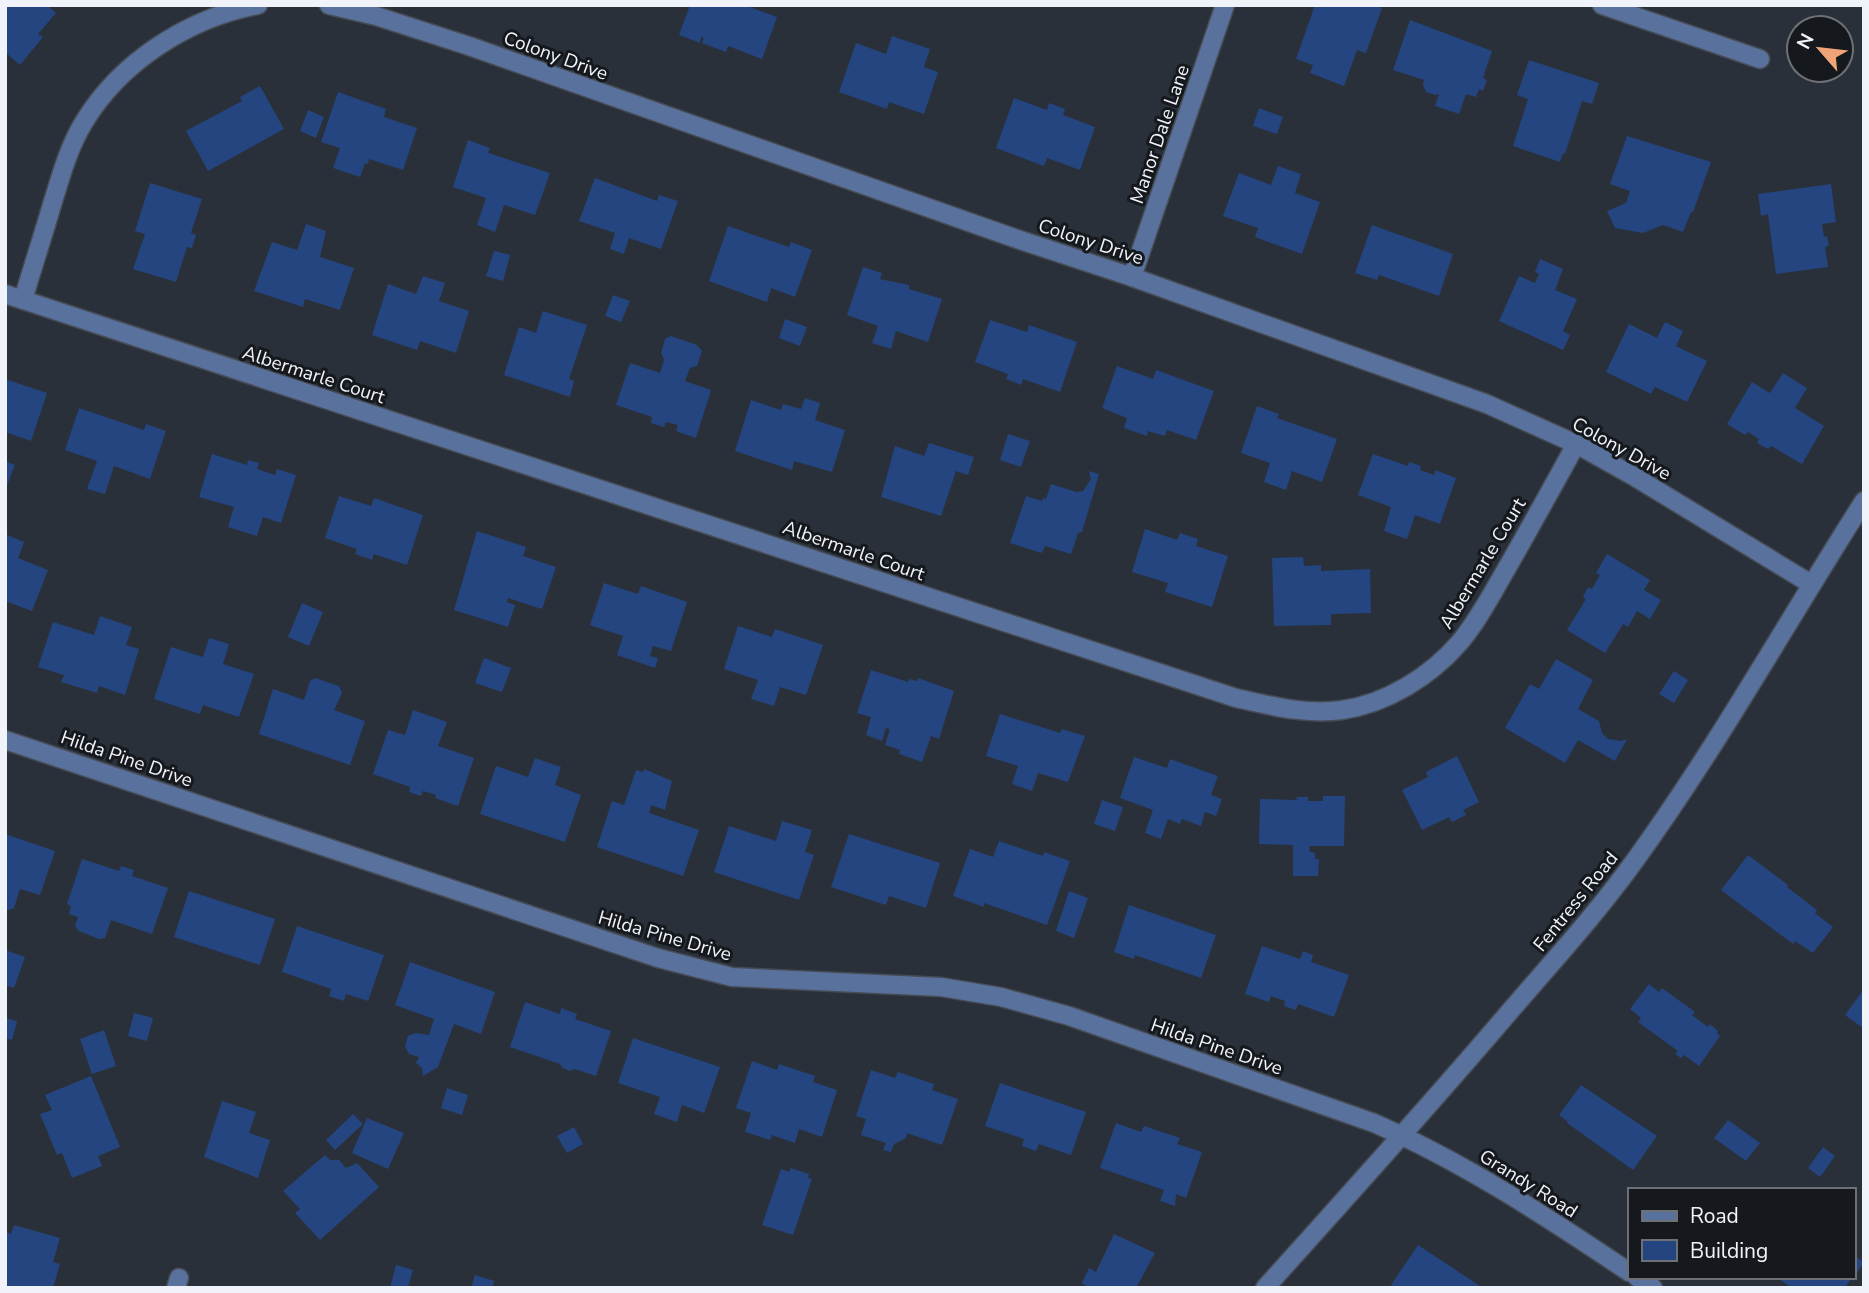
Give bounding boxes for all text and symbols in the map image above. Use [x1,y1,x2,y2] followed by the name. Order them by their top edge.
[1785,14,1855,84] north arrow
[500,25,611,87] street label: Colony Drive
[1791,29,1821,54] text: N
[1124,61,1196,207] street label: Manor Dale Lane
[1035,213,1147,271] street label: Colony Drive
[239,340,389,410] street label: Albermarle Court
[1567,411,1676,487] street label: Colony Drive
[1433,493,1532,634] street label: Albermarle Court
[779,514,928,588] street label: Albermarle Court
[57,724,196,794] street label: Hilda Pine Drive
[1527,846,1624,957] street label: Fentress Road
[595,904,734,967] street label: Hilda Pine Drive
[1147,1012,1286,1082] street label: Hilda Pine Drive
[1474,1143,1583,1224] street label: Grandy Road
[1628,1188,1855,1279] legend
[1690,1202,1739,1230] text: Road
[1690,1237,1768,1265] text: Building

